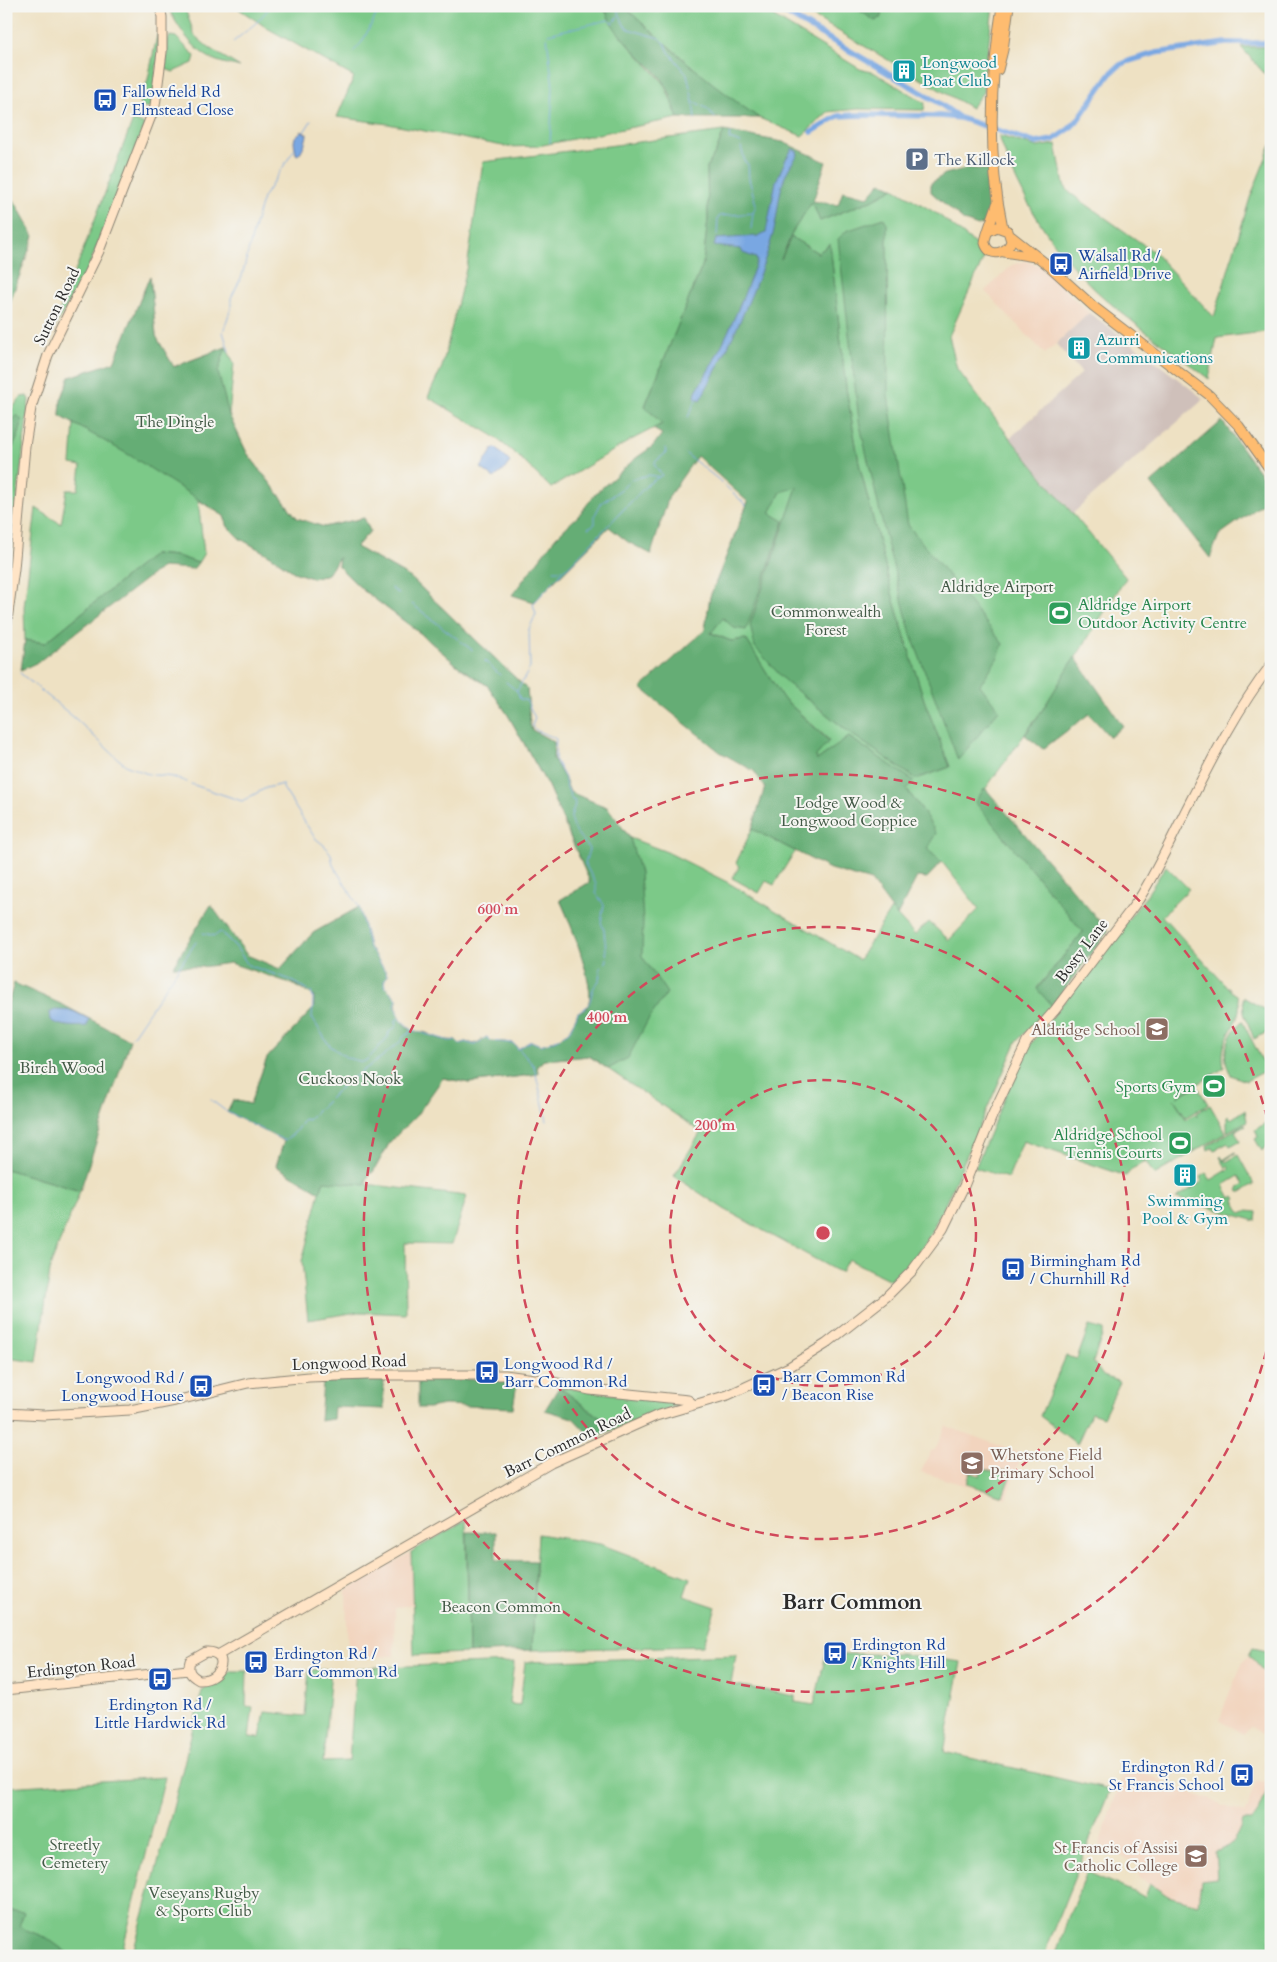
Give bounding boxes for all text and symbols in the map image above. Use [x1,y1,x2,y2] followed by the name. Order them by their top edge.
[922,52,998,92] place label: Longwood Boat Club
[891,58,917,84] building icon: Longwood Boat Club
[122,81,234,121] place label: Fallowfield Rd / Elmstead Close
[92,87,118,113] bus stop icon: Fallowfield Rd / Elmstead Close
[904,146,930,172] parking icon: The Killock
[934,149,1016,171] place label: The Killock
[1077,245,1172,285] place label: Walsall Rd / Airfield Drive
[1048,251,1074,277] bus stop icon: Walsall Rd / Airfield Drive
[29,263,85,349] street label: Sutton Road
[1096,329,1213,369] place label: Azurri Communications
[1066,335,1092,361] building icon: Azurri Communications
[136,411,214,433] park label: The Dingle
[940,576,1054,598] park label: Aldridge Airport
[1078,594,1247,634] place label: Aldridge Airport Outdoor Activity Centre
[1047,600,1073,626] sports icon: Aldridge Airport Outdoor Activity Centre
[771,601,882,641] park label: Commonwealth Forest
[781,792,917,832] park label: Lodge Wood & Longwood Coppice
[478,899,519,919] text: 600 m
[1050,914,1113,987] street label: Bosty Lane
[587,1007,628,1027] text: 400 m
[1144,1016,1170,1042] school or university icon: Aldridge School
[1031,1019,1140,1041] place label: Aldridge School
[19,1057,105,1079] park label: Birch Wood
[298,1068,402,1090] park label: Cuckoos Nook
[1201,1073,1227,1099] sports icon: Sports Gym
[1116,1076,1196,1098] place label: Sports Gym
[695,1115,736,1135] text: 200 m
[1053,1124,1162,1164] place label: Aldridge School Tennis Courts
[1167,1130,1193,1156] sports icon: Aldridge School Tennis Courts
[1172,1162,1198,1188] building icon: Swimming Pool & Gym
[1142,1190,1228,1230] place label: Swimming Pool & Gym
[814,1224,832,1242] centre of rings
[1030,1250,1141,1290] place label: Birmingham Rd / Churnhill Rd
[1000,1256,1026,1282] bus stop icon: Birmingham Rd / Churnhill Rd
[291,1350,407,1376] street label: Longwood Road
[504,1353,628,1393] place label: Longwood Rd / Barr Common Rd
[474,1359,500,1385] bus stop icon: Longwood Rd / Barr Common Rd
[782,1366,906,1406] place label: Barr Common Rd / Beacon Rise
[61,1367,185,1407] place label: Longwood Rd / Longwood House
[751,1372,777,1398] bus stop icon: Barr Common Rd / Beacon Rise
[188,1373,214,1399] bus stop icon: Longwood Rd / Longwood House
[500,1402,635,1483] street label: Barr Common Road
[989,1444,1102,1484] place label: Whetstone Field Primary School
[959,1450,985,1476] school or university icon: Whetstone Field Primary School
[782,1588,923,1617] district label: Barr Common
[441,1596,561,1618] park label: Beacon Common
[852,1634,946,1674] place label: Erdington Rd / Knights Hill
[822,1640,848,1666] bus stop icon: Erdington Rd / Knights Hill
[274,1643,398,1683] place label: Erdington Rd / Barr Common Rd
[243,1649,269,1675] bus stop icon: Erdington Rd / Barr Common Rd
[26,1650,137,1684] street label: Erdington Road
[147,1666,173,1692] bus stop icon: Erdington Rd / Little Hardwick Rd
[94,1694,226,1734] place label: Erdington Rd / Little Hardwick Rd
[1109,1756,1225,1796] place label: Erdington Rd / St Francis School
[1229,1762,1255,1788] bus stop icon: Erdington Rd / St Francis School
[42,1834,109,1874] park label: Streetly Cemetery
[1054,1837,1179,1877] place label: St Francis of Assisi Catholic College
[1183,1843,1209,1869] school or university icon: St Francis of Assisi Catholic College
[148,1882,260,1922] park label: Veseyans Rugby & Sports Club

